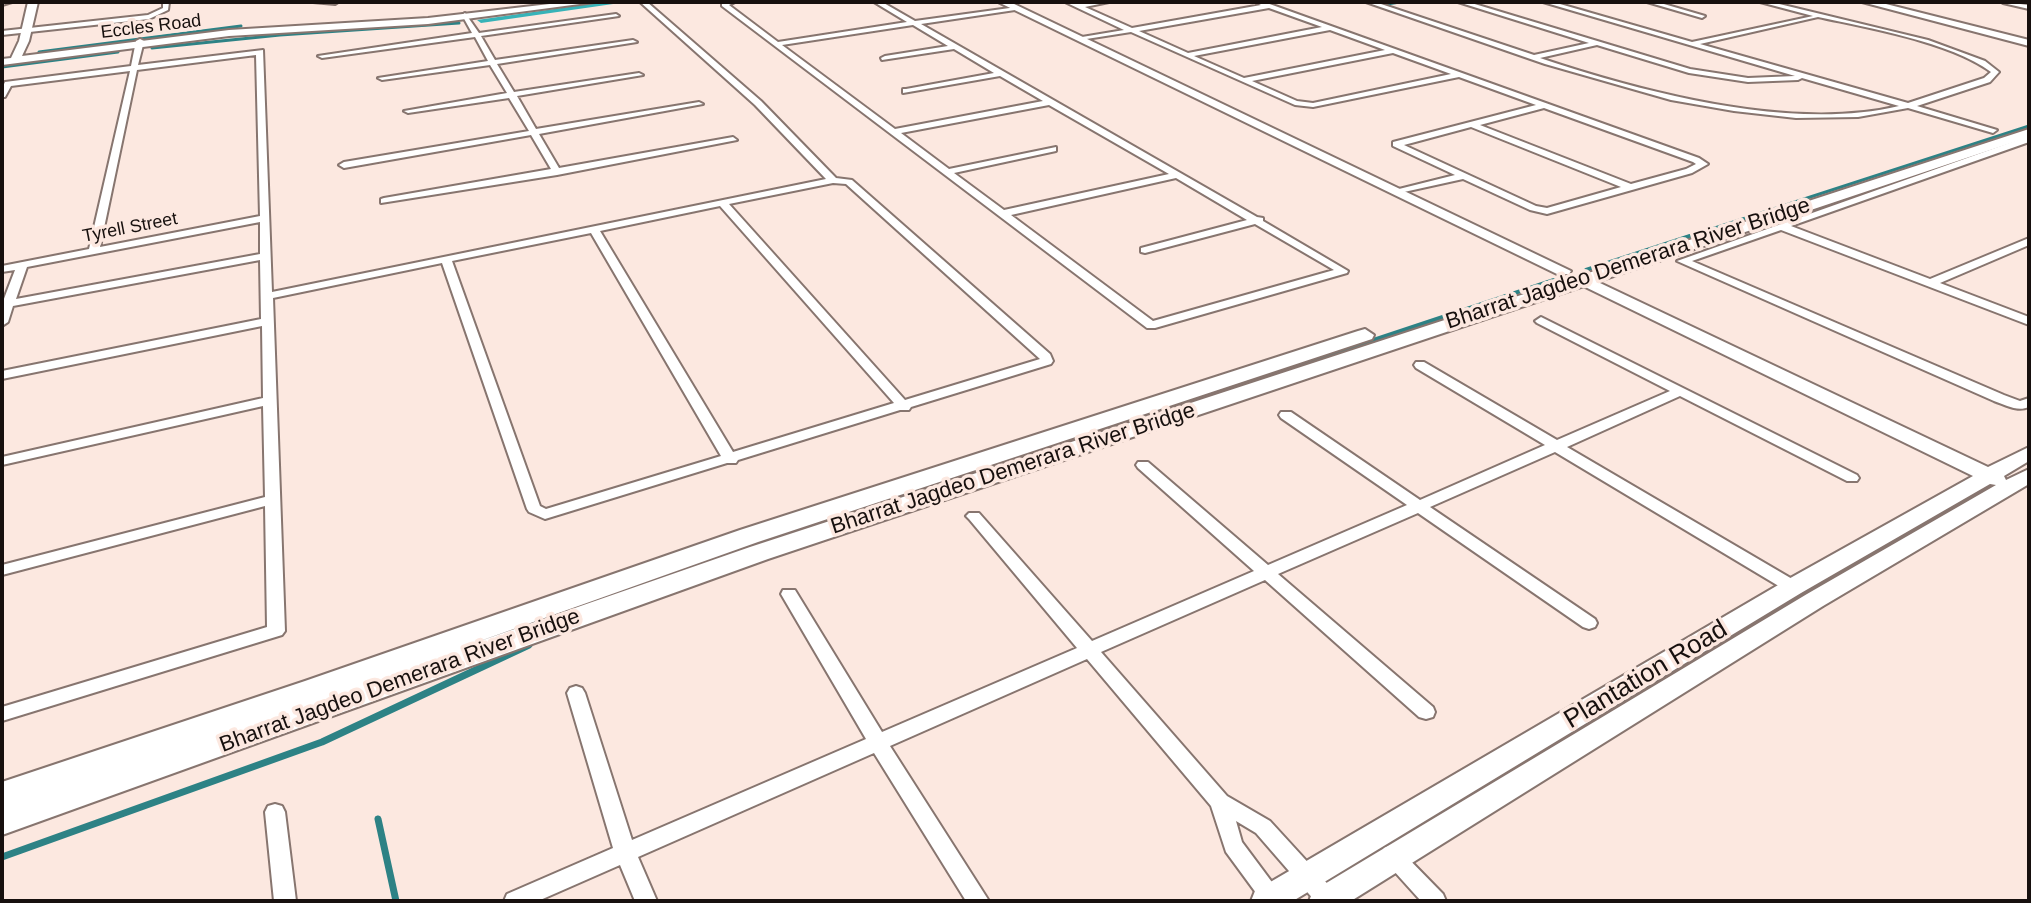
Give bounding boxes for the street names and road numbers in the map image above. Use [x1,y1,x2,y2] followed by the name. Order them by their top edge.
[100,10,202,44] street label: Eccles Road
[1443,192,1813,336] street label: Bharrat Jagdeo Demerara River Bridge
[81,208,179,248] street label: Tyrell Street
[828,397,1198,541] street label: Bharrat Jagdeo Demerara River Bridge
[216,603,584,759] street label: Bharrat Jagdeo Demerara River Bridge
[1559,614,1733,736] street label: Plantation Road

